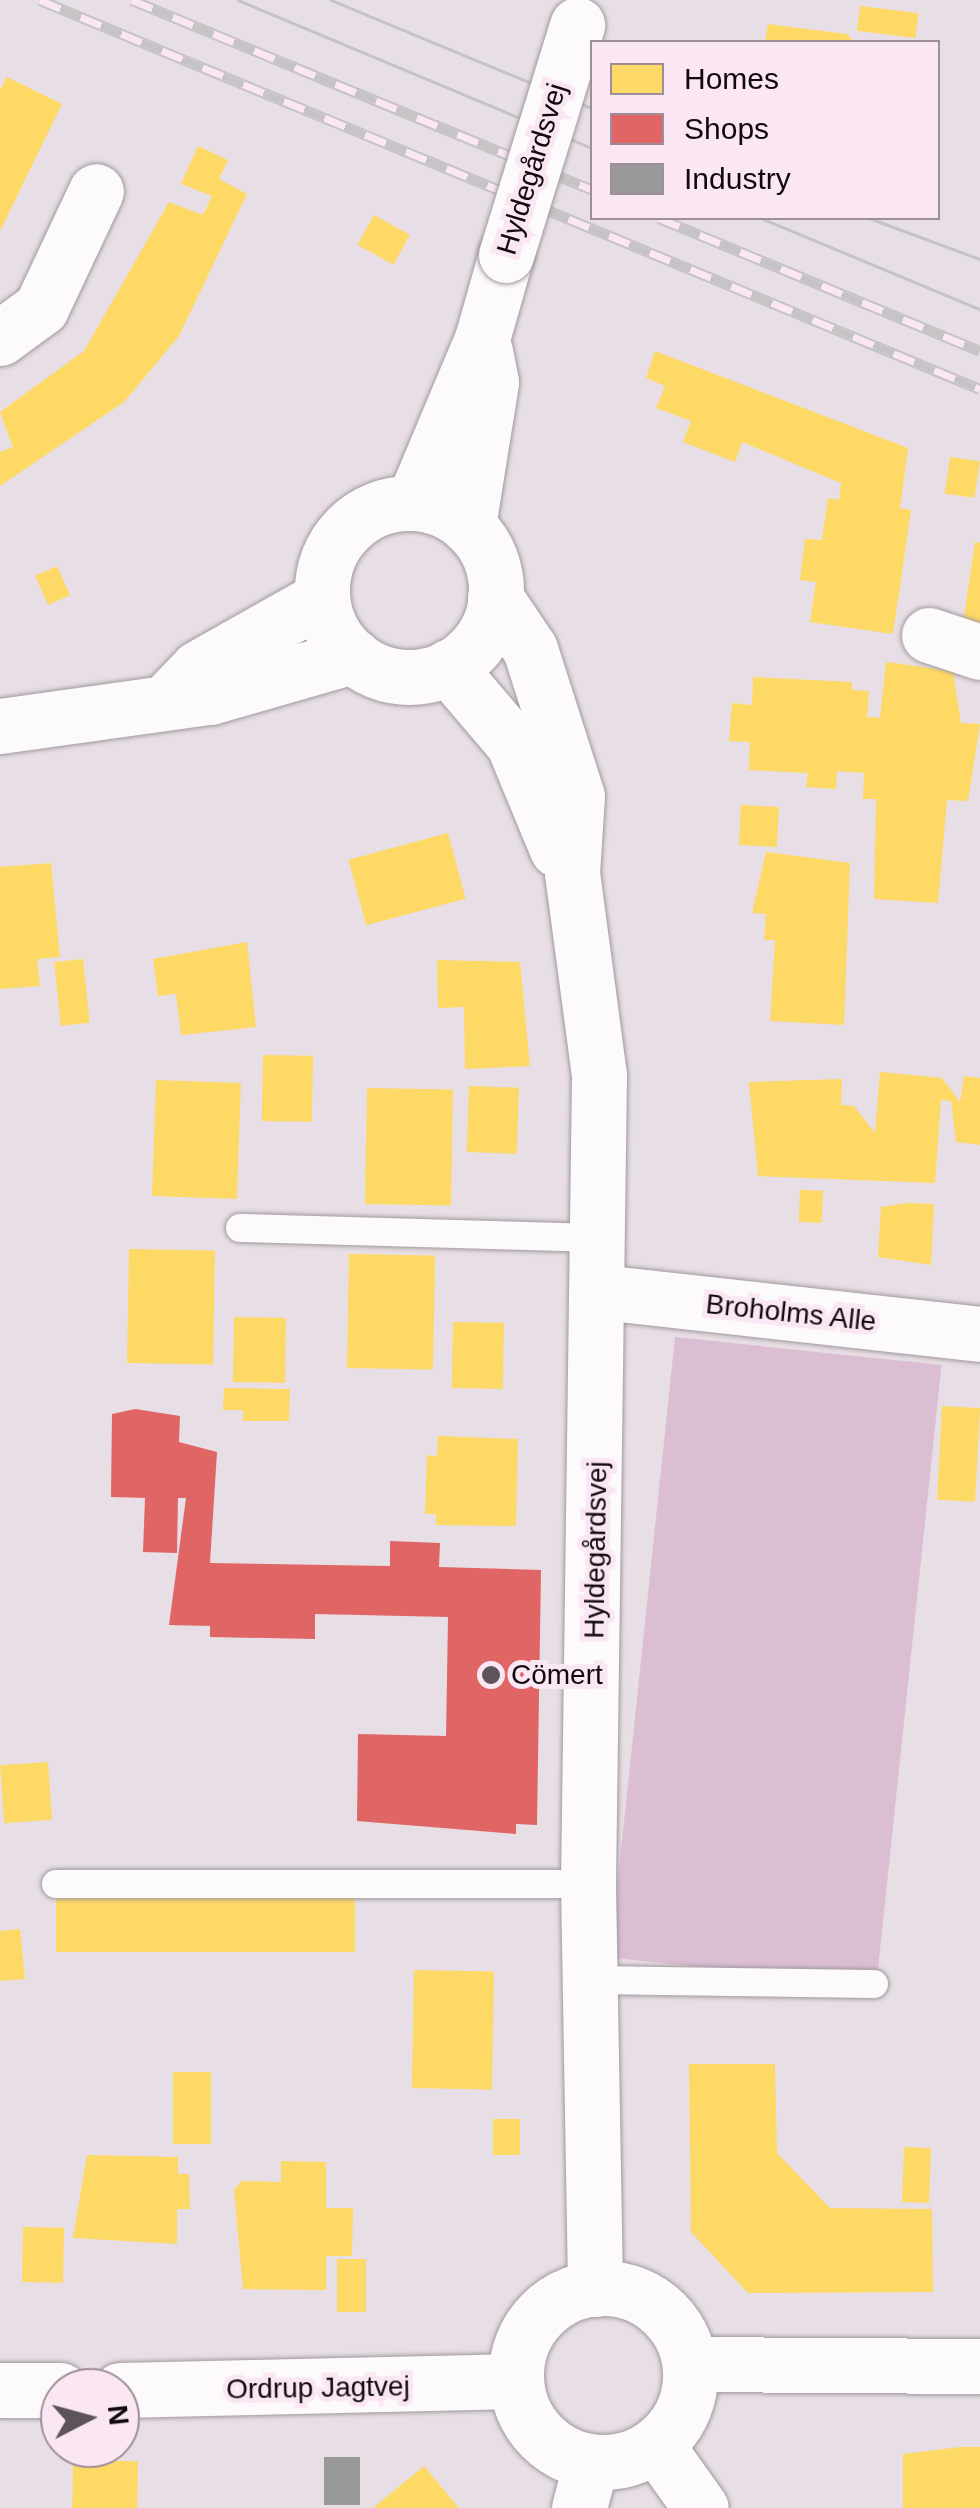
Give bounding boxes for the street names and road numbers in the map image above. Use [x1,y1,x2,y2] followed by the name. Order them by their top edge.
[490,79,574,259] street label: Hyldegårdsvej
[703,1287,879,1339] street label: Broholms Alle
[578,1461,614,1639] street label: Hyldegårdsvej
[226,2370,410,2406] street label: Ordrup Jagtvej

